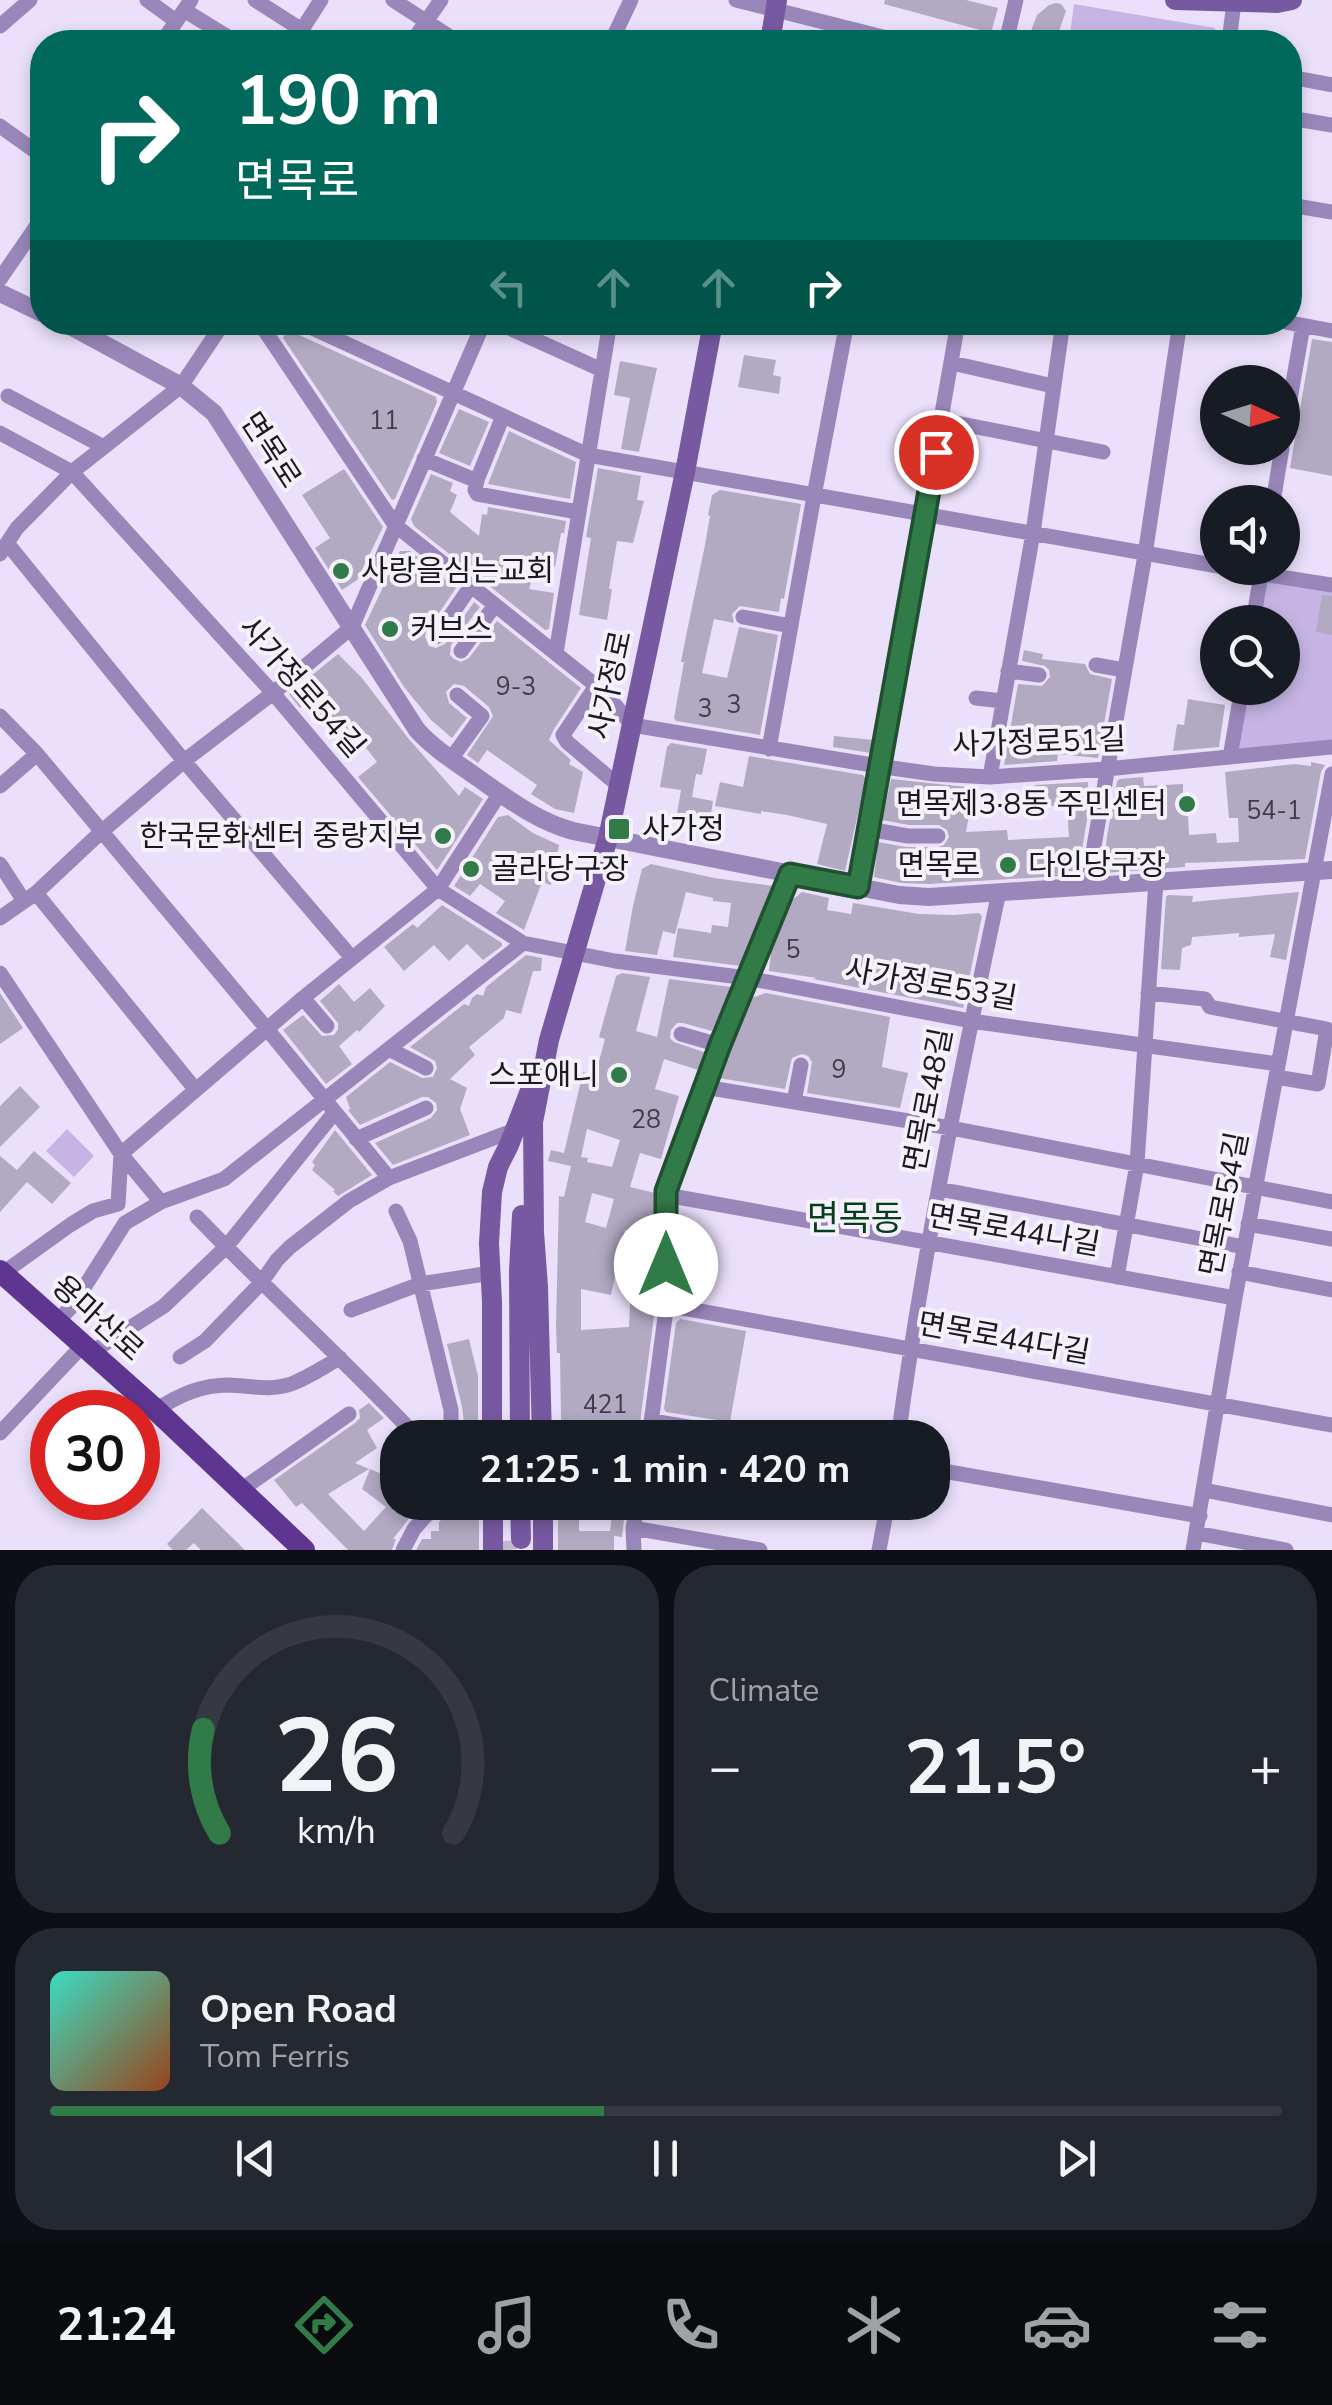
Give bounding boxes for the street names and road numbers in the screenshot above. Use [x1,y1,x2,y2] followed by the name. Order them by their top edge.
[231,404,310,496] street label: 면목로
[229,608,374,766] street label: 사가정로54길
[579,627,642,743] street label: 사가정로
[951,719,1127,766] street label: 사가정로51길
[898,845,980,886] street label: 면목로
[842,949,1020,1020] street label: 사가정로53길
[894,1024,963,1176] street label: 면목로48길
[1190,1128,1259,1280] street label: 면목로54길
[925,1195,1103,1266] street label: 면목로44나길
[43,1266,152,1371] street label: 용마산로
[915,1303,1093,1374] street label: 면목로44다길

